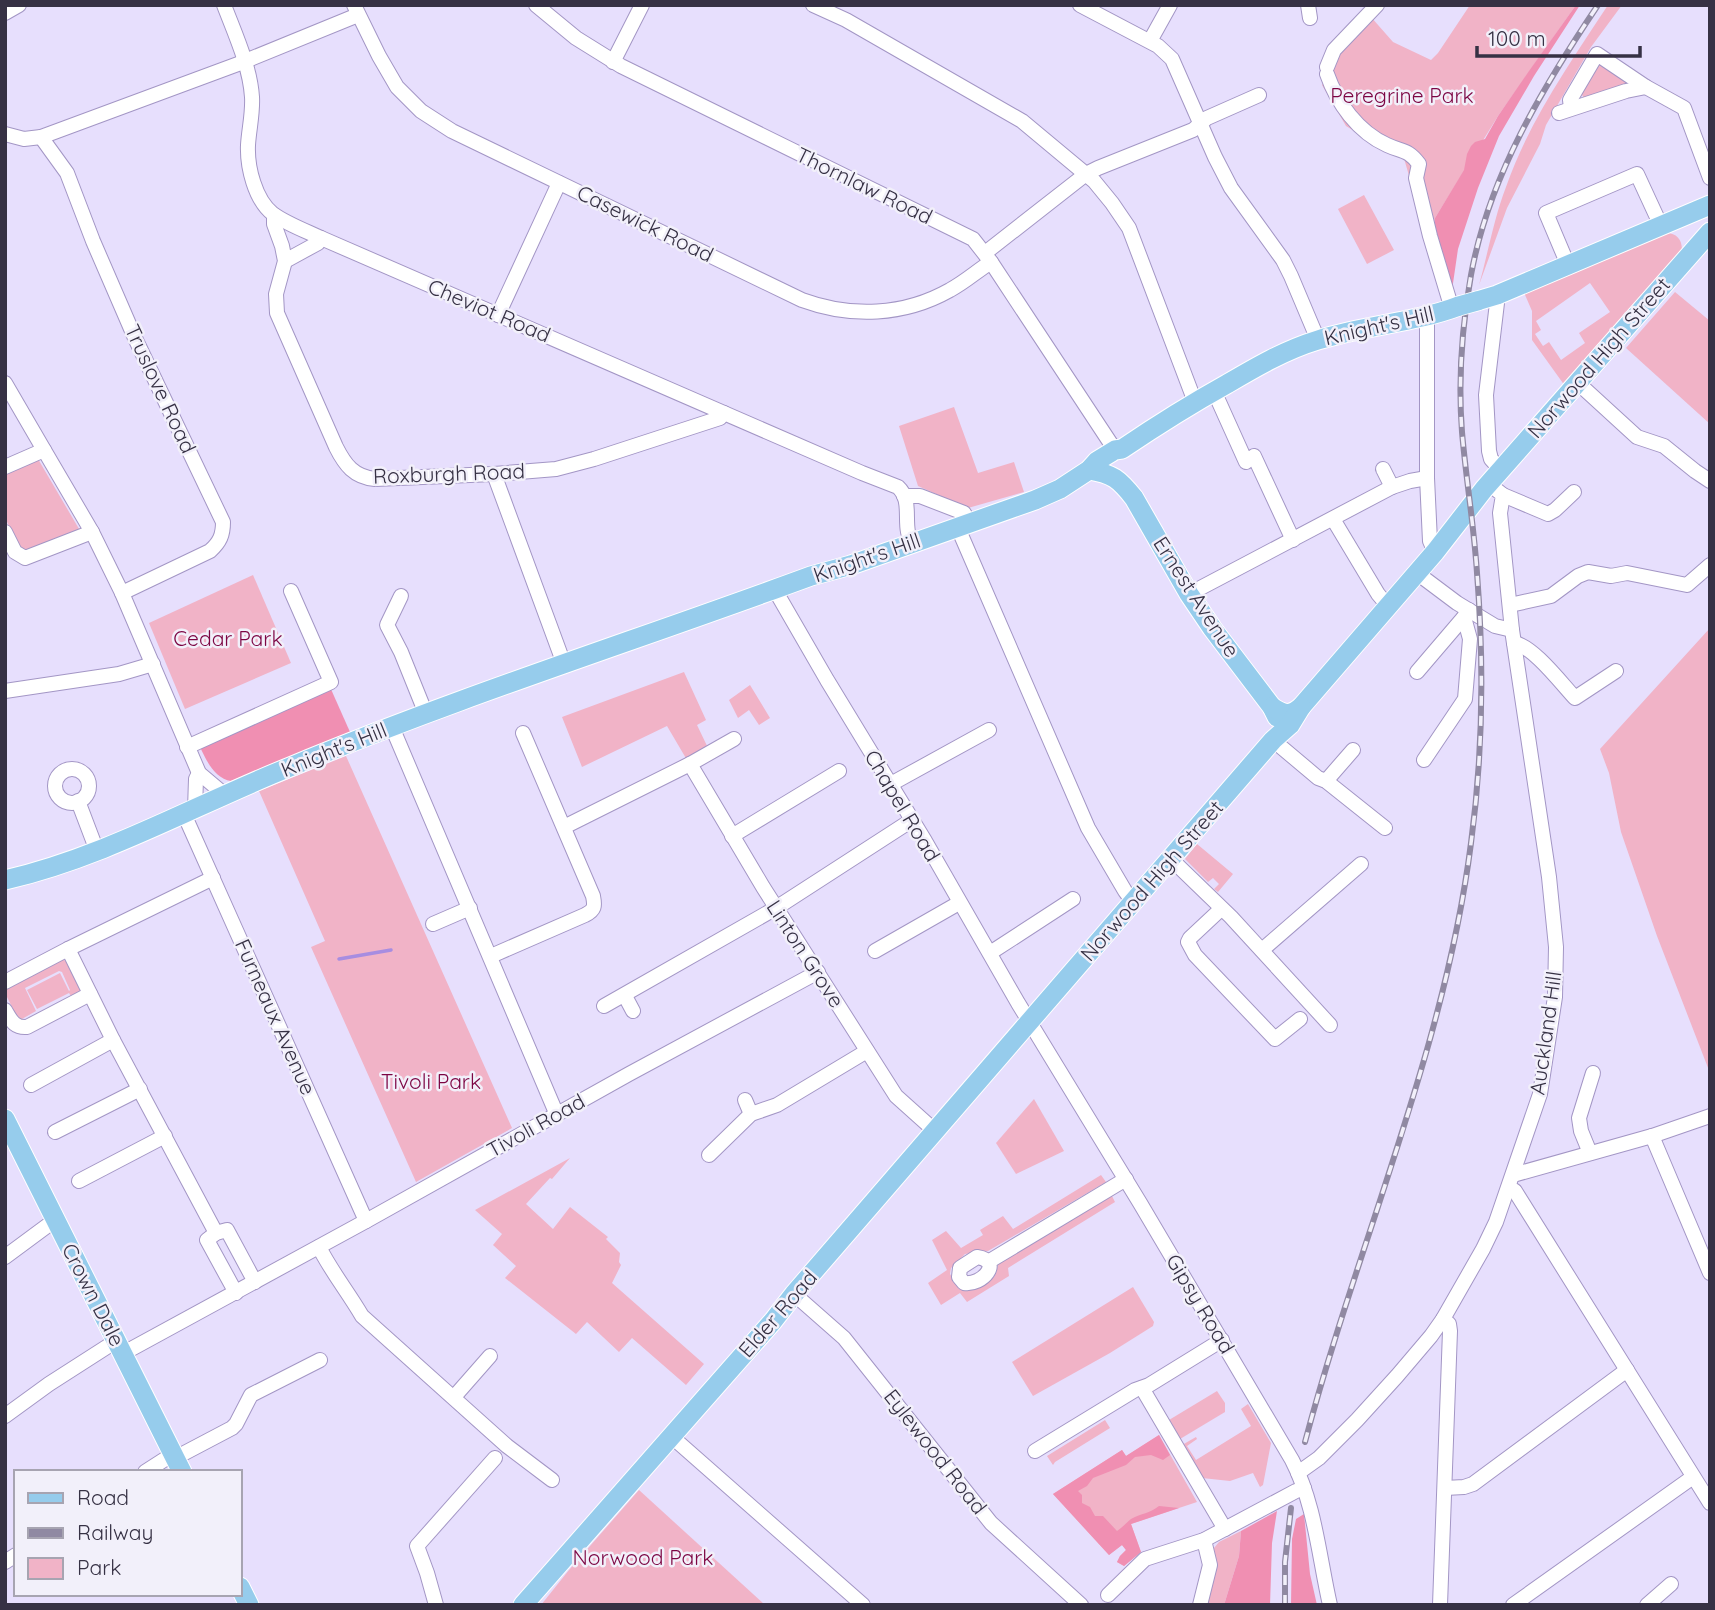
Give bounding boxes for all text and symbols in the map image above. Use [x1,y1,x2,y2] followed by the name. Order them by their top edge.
[1477,14,1640,58] scale bar
[1488,25,1546,51] text: 100 m
[1330,82,1474,108] park label: Peregrine Park
[792,141,937,229] street label: Thornlaw Road
[573,179,718,267] street label: Casewick Road
[1521,272,1675,443] street label: Norwood High Street
[424,273,555,348] street label: Cheviot Road
[1321,300,1436,350] street label: Knight's Hill
[120,320,202,457] street label: Truslove Road
[373,457,525,489] street label: Roxburgh Road
[810,527,924,588] street label: Knight's Hill
[1148,531,1245,662] street label: Ernest Avenue
[173,625,283,651] park label: Cedar Park
[277,716,390,782] street label: Knight's Hill
[859,745,946,866] street label: Chapel Road
[1074,795,1228,966] street label: Norwood High Street
[761,895,850,1012] street label: Linton Grove
[230,935,322,1099] street label: Furneaux Avenue
[1523,969,1567,1096] street label: Auckland Hill
[381,1068,481,1094] park label: Tivoli Park
[482,1088,589,1163] street label: Tivoli Road
[57,1239,131,1350] street label: Crown Dale
[1161,1249,1241,1358] street label: Gipsy Road
[732,1264,822,1362] street label: Elder Road
[879,1384,993,1519] street label: Eylewood Road
[14,1470,242,1596] legend
[77,1484,129,1510] text: Road
[77,1519,153,1545] text: Railway
[572,1544,714,1570] park label: Norwood Park
[77,1554,121,1580] text: Park

